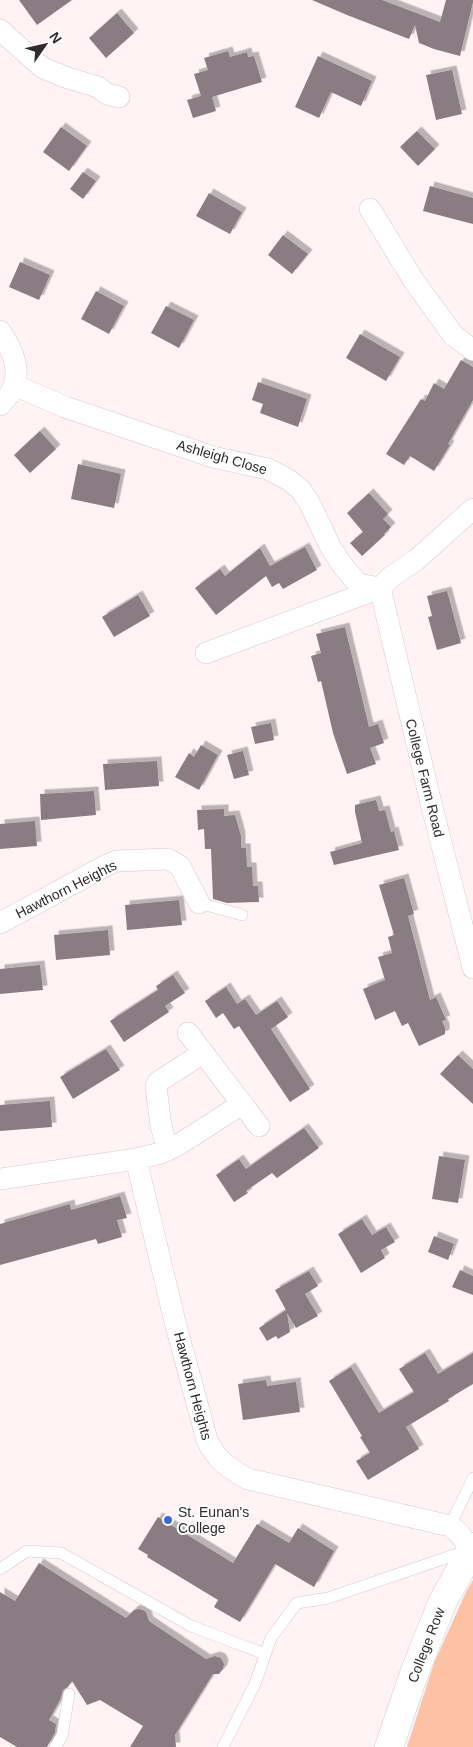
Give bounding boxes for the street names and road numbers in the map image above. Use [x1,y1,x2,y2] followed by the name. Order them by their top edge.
[175,436,269,478] street label: Ashleigh Close
[403,717,447,839] street label: College Farm Road
[13,857,119,921] street label: Hawthorn Heights
[171,1330,215,1442] street label: Hawthorn Heights
[404,1604,448,1685] street label: College Row

